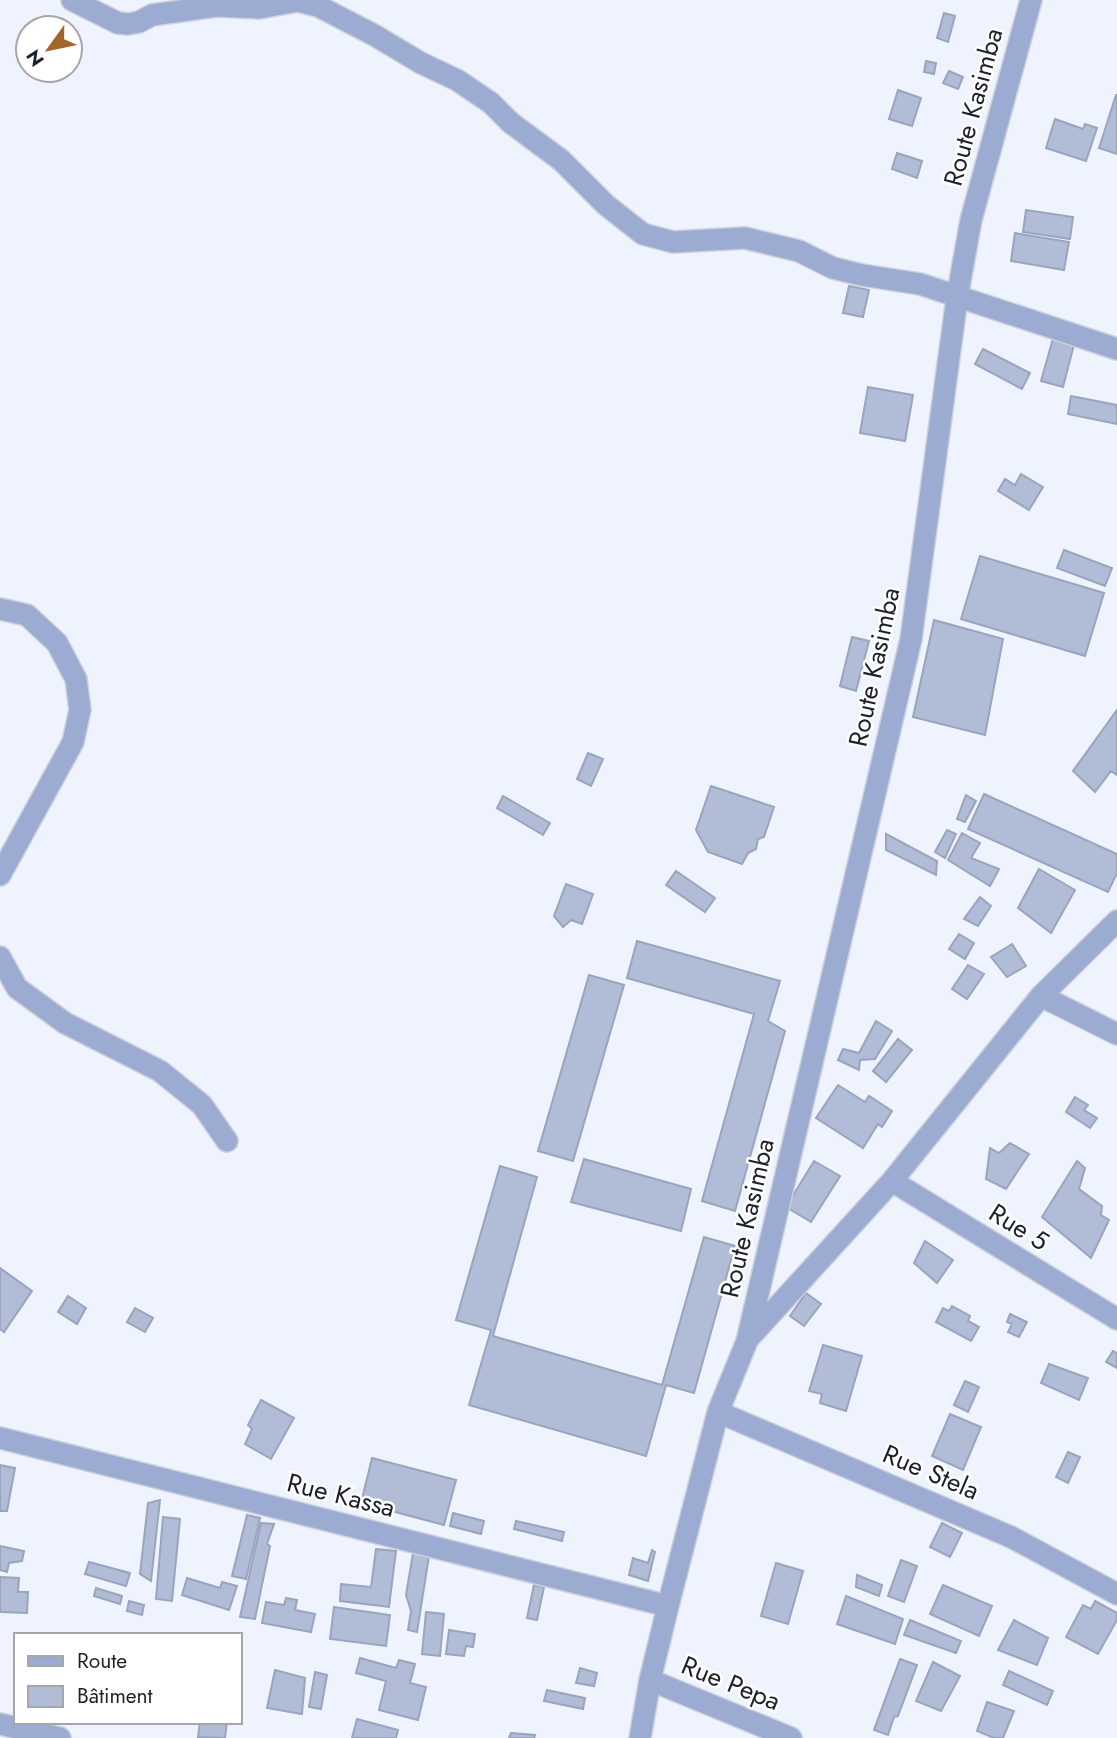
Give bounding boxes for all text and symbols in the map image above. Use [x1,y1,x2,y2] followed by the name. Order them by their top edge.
[14,14,84,84] north arrow
[934,24,1012,190] street label: Route Kasimba
[20,44,51,72] text: N
[839,584,909,750] street label: Route Kasimba
[710,1135,784,1301] street label: Route Kasimba
[982,1194,1056,1260] street label: Rue 5
[877,1435,985,1509] street label: Rue Stela
[283,1463,399,1527] street label: Rue Kassa
[14,1633,242,1724] legend
[77,1646,127,1676] text: Route
[676,1646,786,1720] street label: Rue Pepa
[77,1681,153,1711] text: Bâtiment

